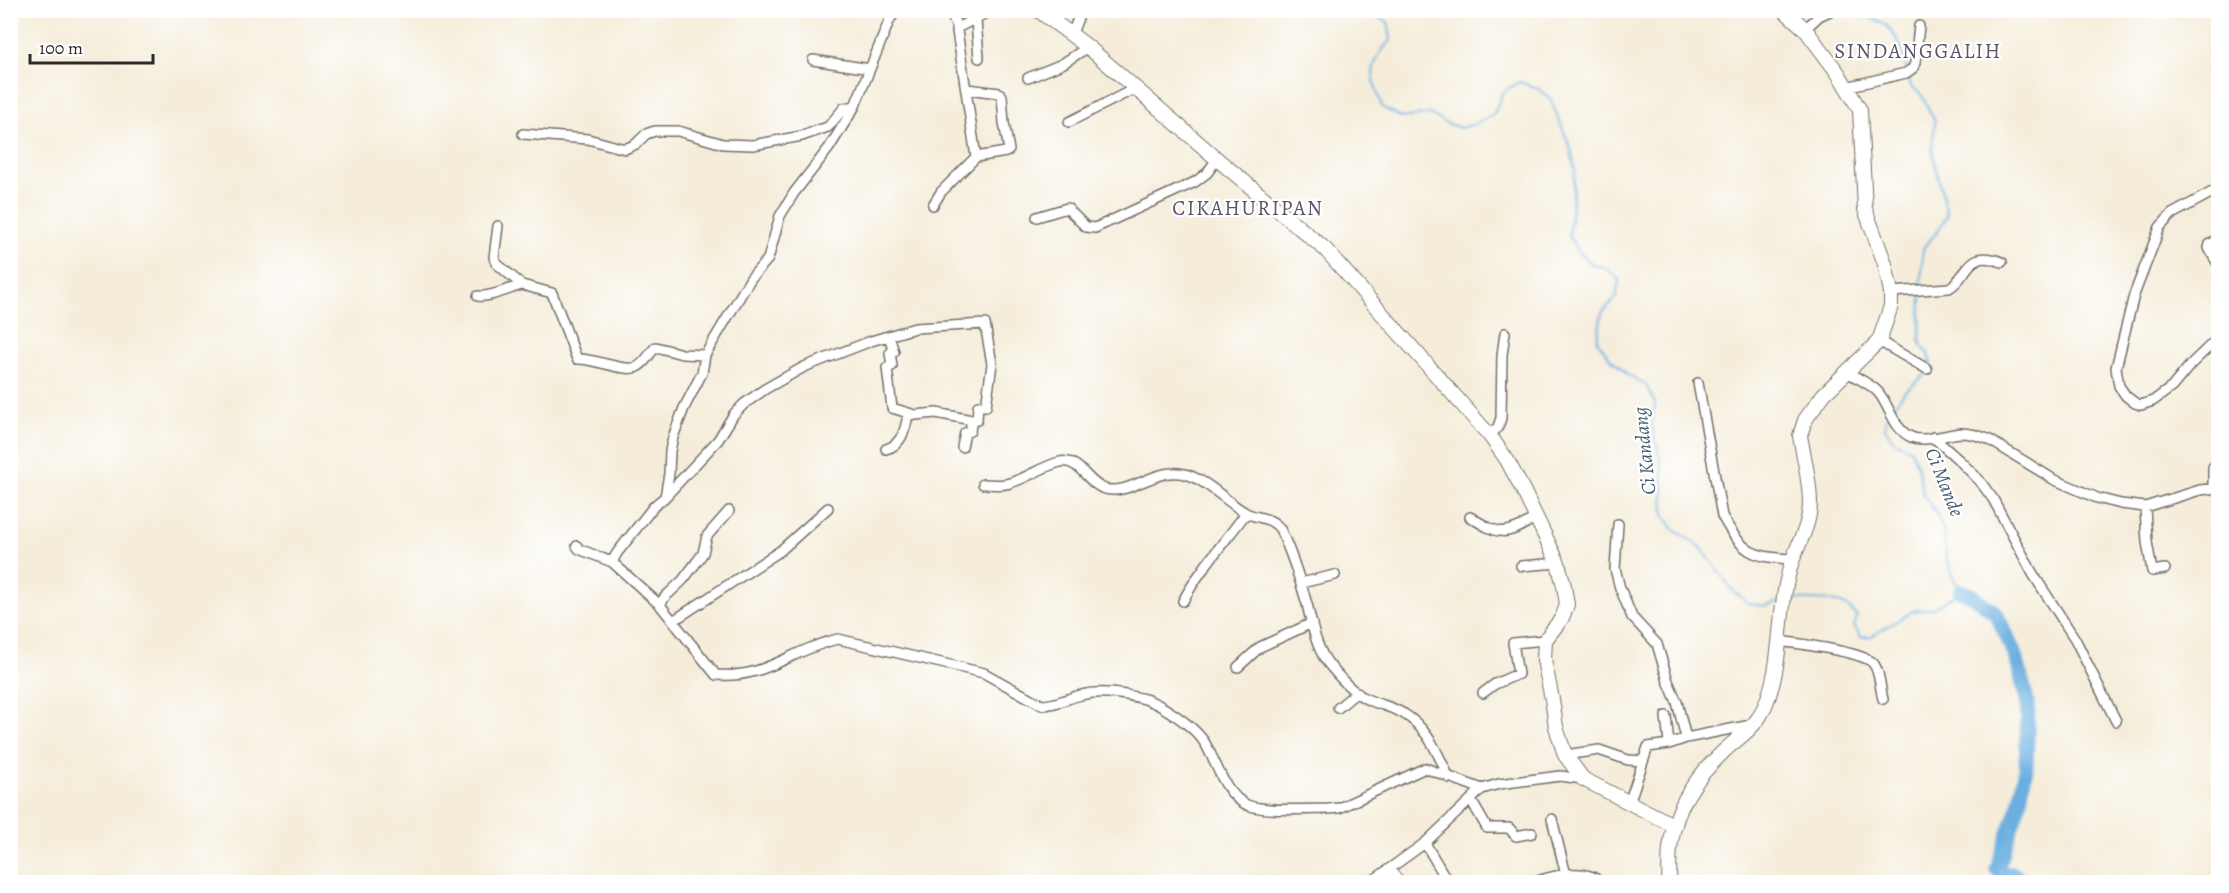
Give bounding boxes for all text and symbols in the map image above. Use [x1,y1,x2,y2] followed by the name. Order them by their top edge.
[30,27,153,65] scale bar
[39,36,83,60] text: 100 m
[1834,37,2002,65] district label: SINDANGGALIH
[1172,194,1324,222] district label: CIKAHURIPAN
[1626,406,1663,496] water label: Ci Kandang
[1919,444,1970,520] water label: Ci Mande

